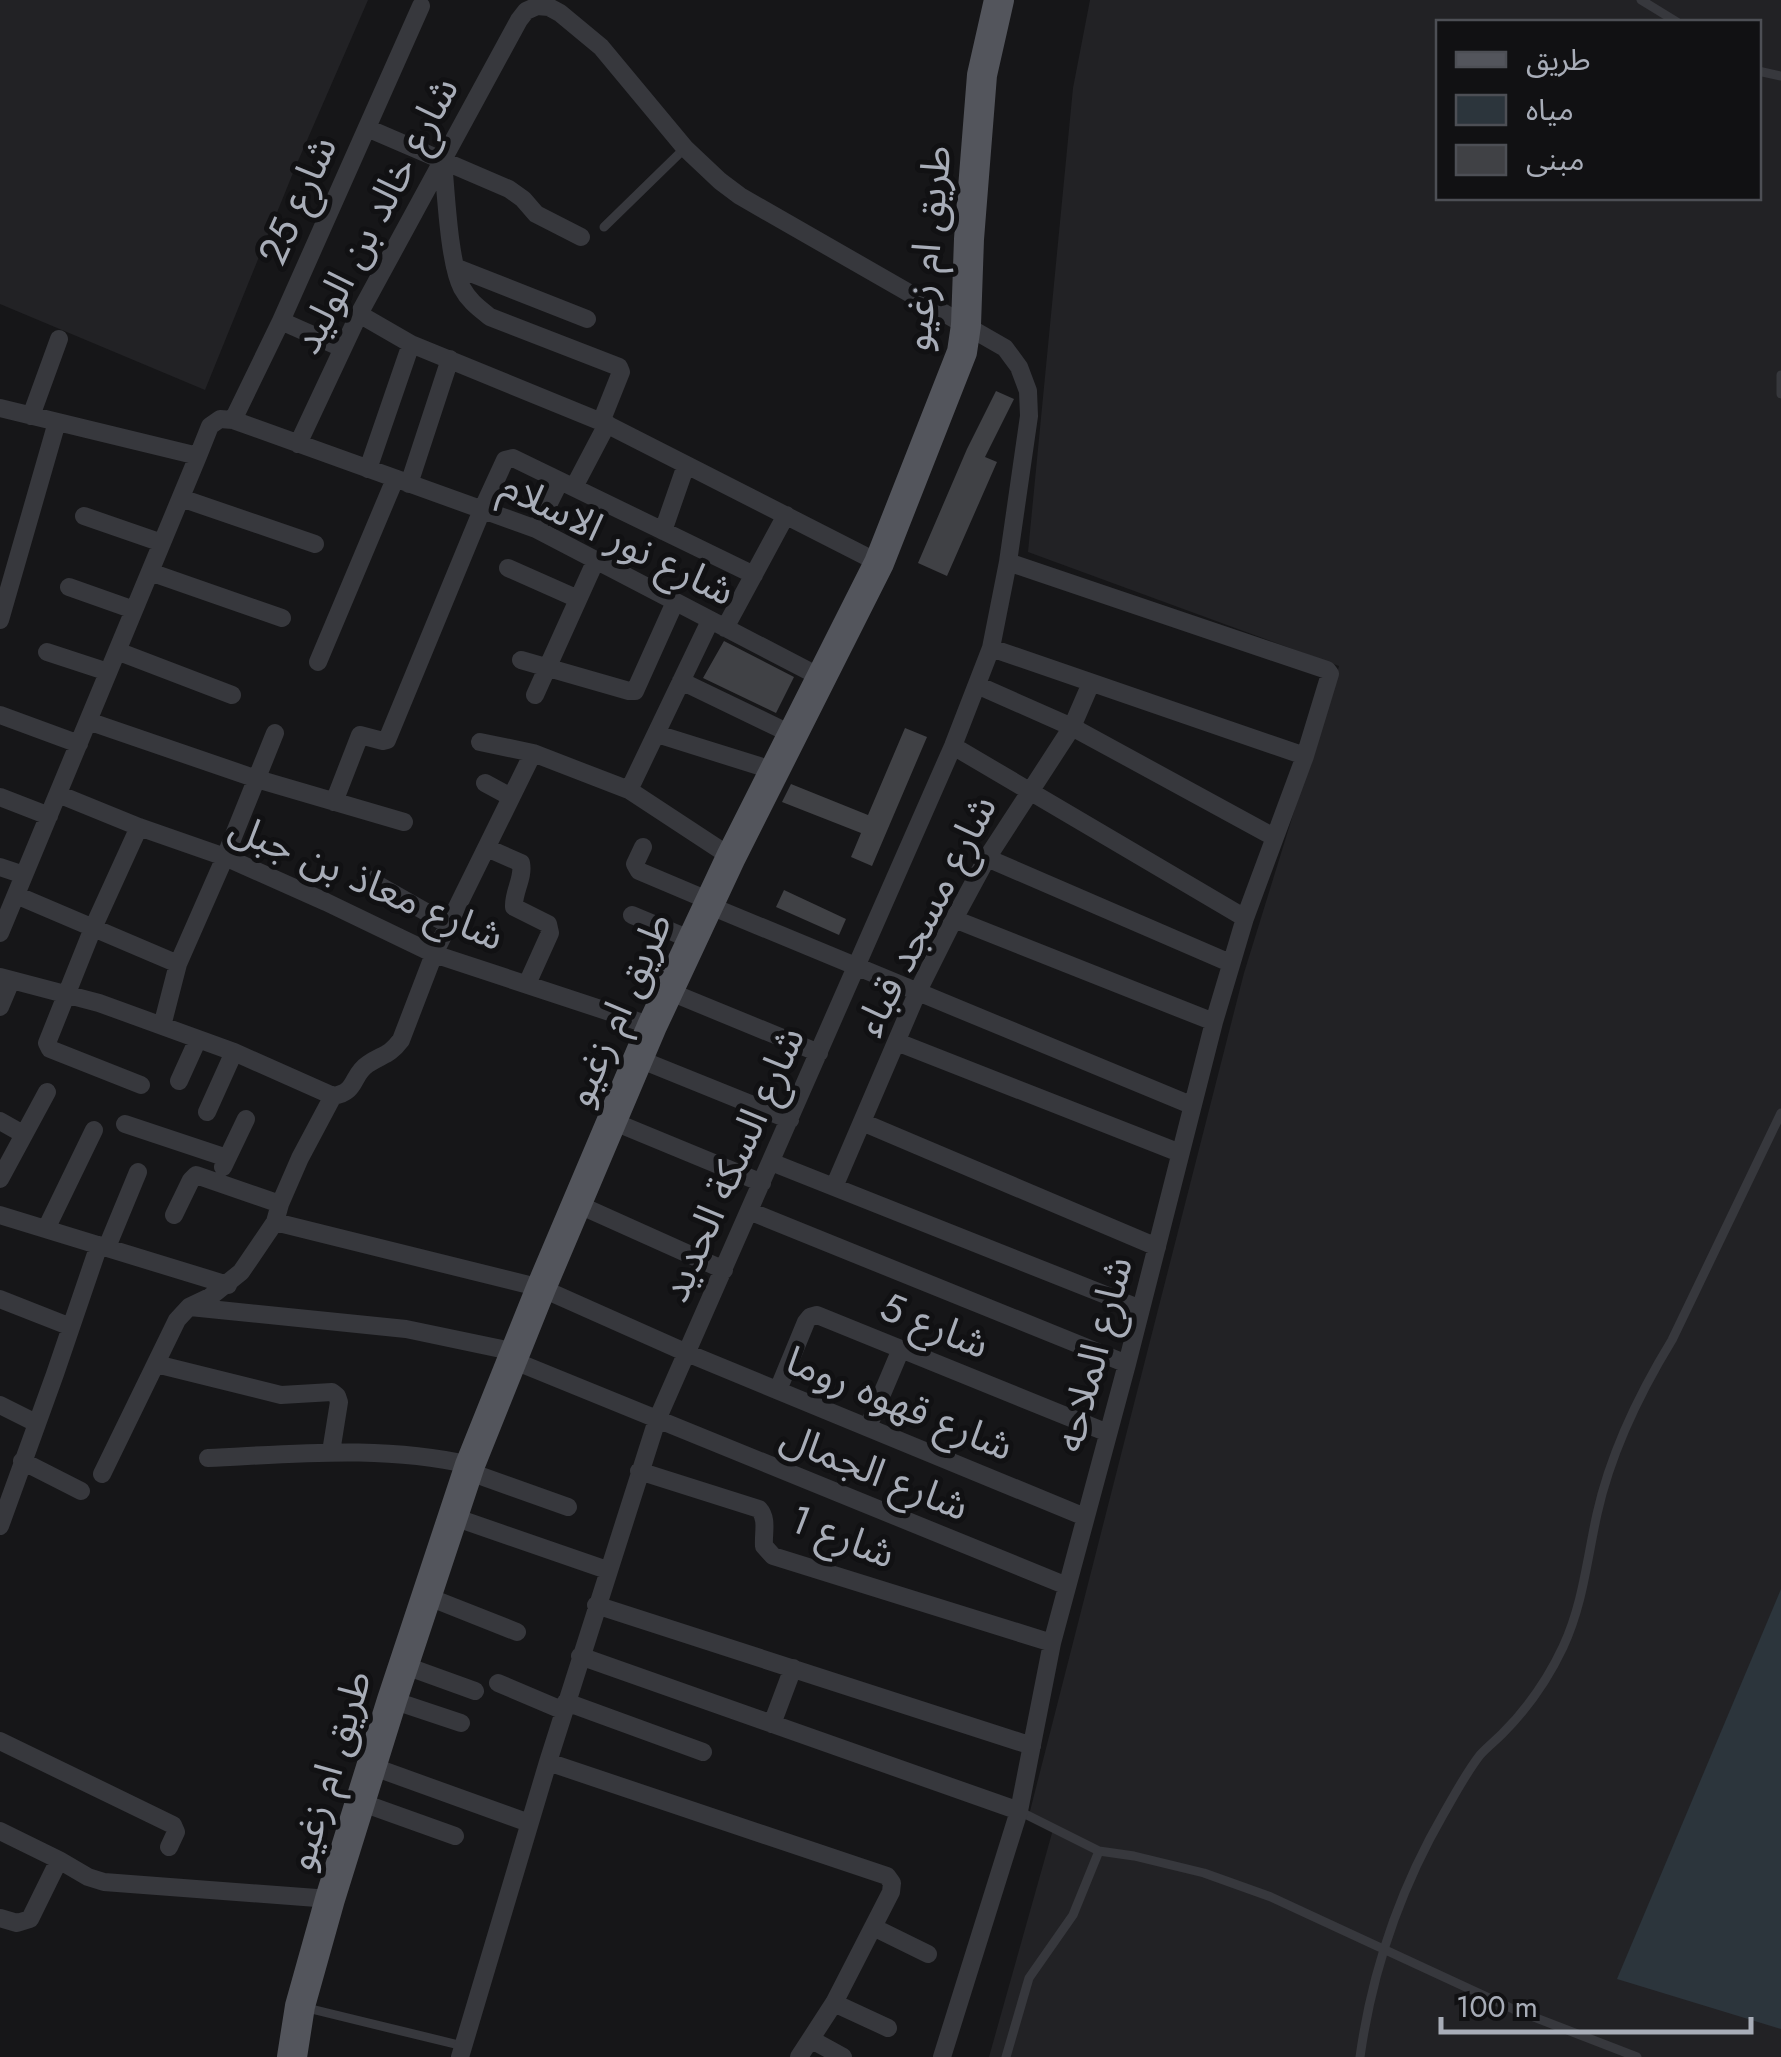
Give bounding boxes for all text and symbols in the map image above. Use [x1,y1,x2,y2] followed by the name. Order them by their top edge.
[1436,20,1761,200] legend
[1526,38,1591,81] text: طريق
[278,66,473,364] street label: شارع خالد بن الوليد
[1526,88,1574,131] text: مياه
[243,126,352,274] street label: شارع 25
[1526,138,1584,181] text: مبنى
[886,142,967,354] street label: طريق ام زغيو
[491,456,745,621] street label: شارع نور الاسلام
[839,784,1012,1046] street label: شارع مسجد قباء
[220,797,513,966] street label: شارع معاذ بن جبل
[550,903,687,1116] street label: طريق ام زغيو
[645,1017,820,1311] street label: شارع السكة الحديد
[1039,1250,1148,1458] street label: شارع الملاحه
[872,1277,998,1374] street label: شارع 5
[777,1331,1022,1476] street label: شارع قهوه روما
[772,1407,978,1536] street label: شارع الجمال
[782,1490,904,1583] street label: شارع 1
[270,1663,387,1878] street label: طريق ام زغيو
[1441,1972,1751,2034] scale bar
[1456,1985,1538,2028] text: 100 m

